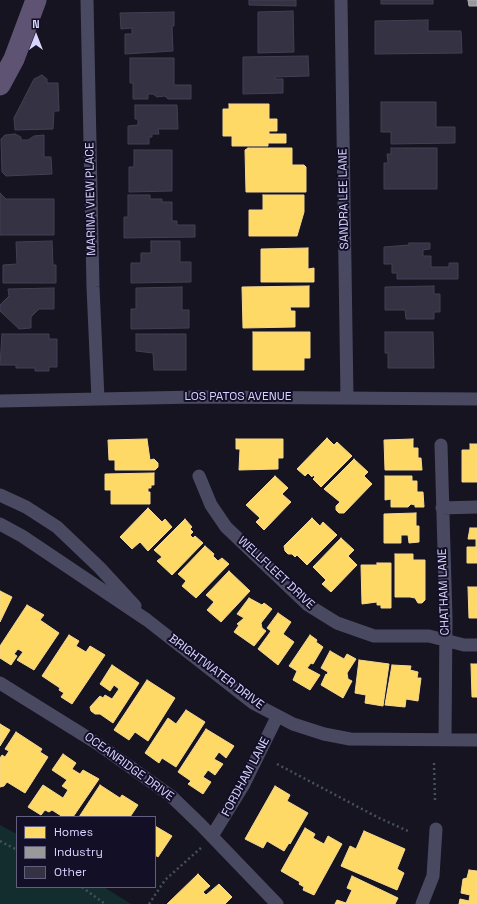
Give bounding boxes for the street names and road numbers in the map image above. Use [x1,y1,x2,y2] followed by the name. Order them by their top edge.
[83,142,99,256] street label: MARINA VIEW PLACE
[336,148,352,250] street label: SANDRA LEE LANE
[185,390,291,404] street label: LOS PATOS AVENUE
[235,534,317,612] street label: WELLFLEET DRIVE
[435,548,453,636] street label: CHATHAM LANE
[166,632,266,712] street label: BRIGHTWATER DRIVE
[82,730,176,804] street label: OCEANRIDGE DRIVE
[219,735,273,819] street label: FORDHAM LANE

